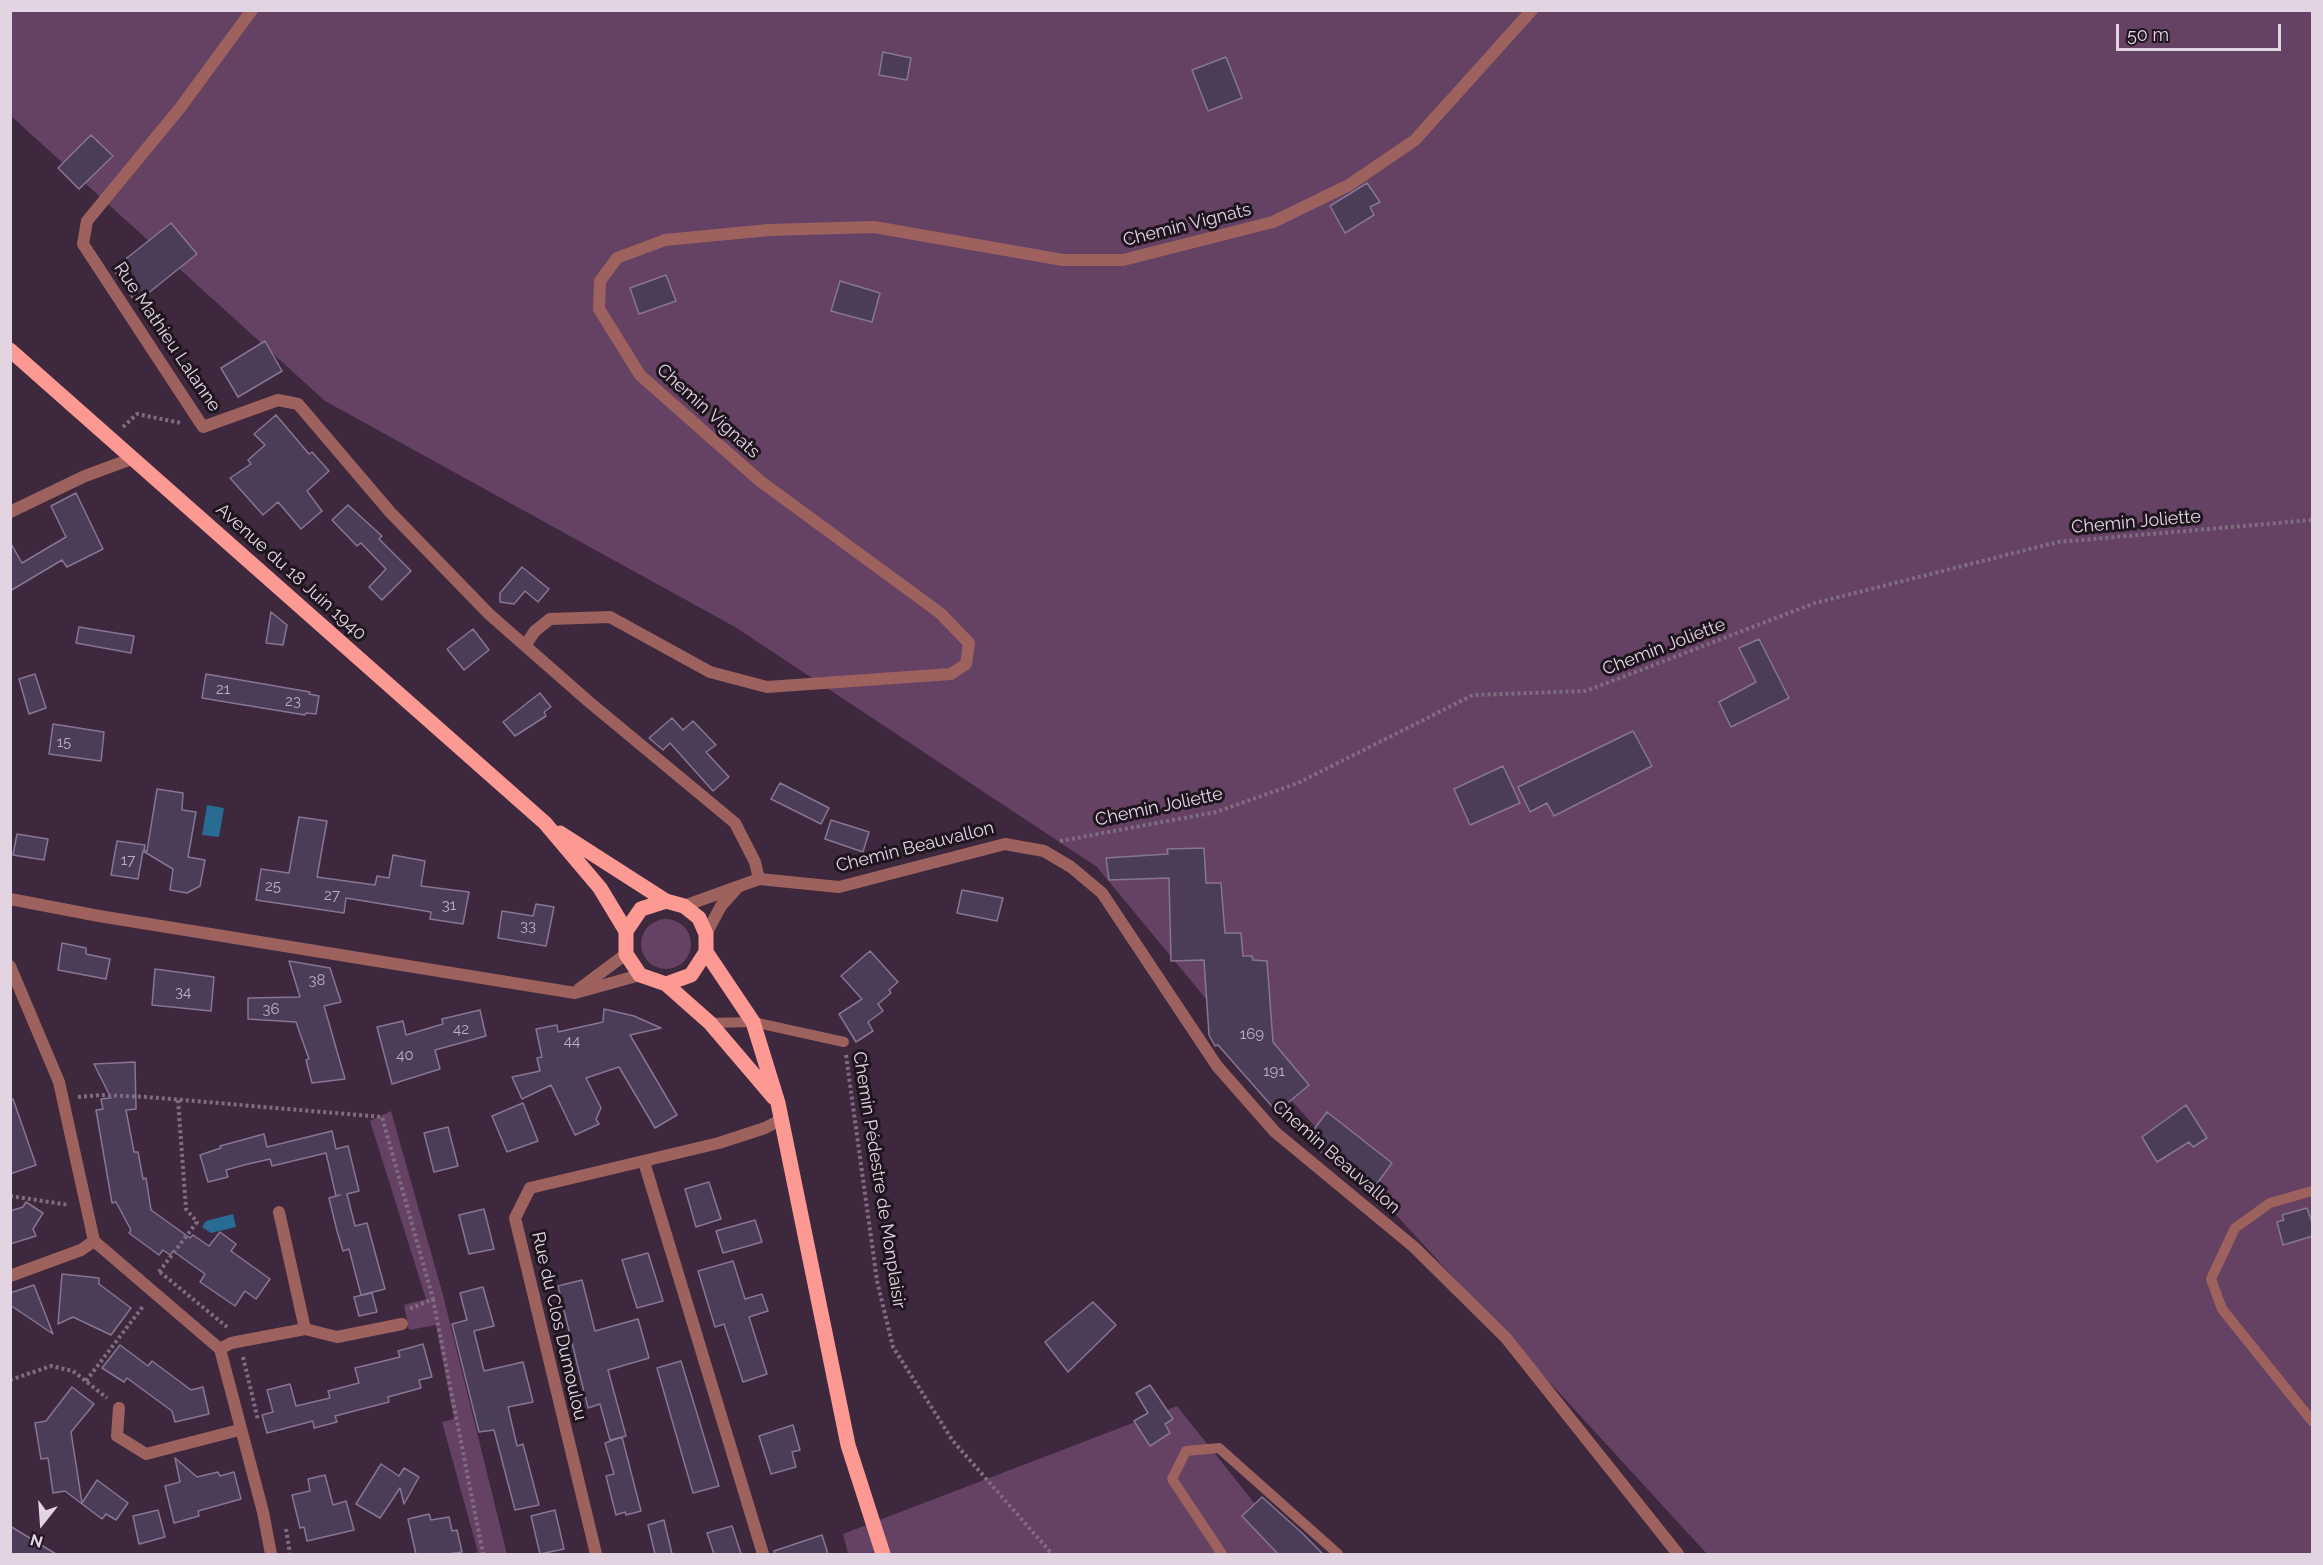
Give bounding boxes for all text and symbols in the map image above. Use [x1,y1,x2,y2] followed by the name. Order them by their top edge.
[2119,12,2284,50] scale bar
[2127,24,2169,45] text: 50 m
[1121,199,1253,251] street label: Chemin Vignats
[109,258,225,416] street label: Rue Mathieu Lalanne
[652,359,764,463] street label: Chemin Vignats
[211,499,371,645] street label: Avenue du 18 Juin 1940
[2070,506,2202,538] street label: Chemin Joliette
[1599,614,1729,680] street label: Chemin Joliette
[216,680,230,698] house number: 21
[285,692,301,710] house number: 23
[57,733,71,751] house number: 15
[1093,783,1225,831] street label: Chemin Joliette
[834,817,996,877] street label: Chemin Beauvallon
[121,851,135,869] house number: 17
[265,877,281,895] house number: 25
[324,886,340,904] house number: 27
[442,896,456,914] house number: 31
[520,917,536,935] house number: 33
[309,971,325,989] house number: 38
[175,983,191,1001] house number: 34
[262,1000,280,1018] house number: 36
[453,1020,469,1038] house number: 42
[1240,1025,1264,1043] house number: 169
[564,1032,580,1050] house number: 44
[396,1046,414,1064] house number: 40
[848,1050,910,1310] street label: Chemin Pédestre de Monplaisir
[1263,1062,1285,1080] house number: 191
[1268,1096,1404,1218] street label: Chemin Beauvallon
[527,1230,591,1422] street label: Rue du Clos Dumoulou
[12,1493,72,1553] north arrow
[28,1530,45,1552] text: N

